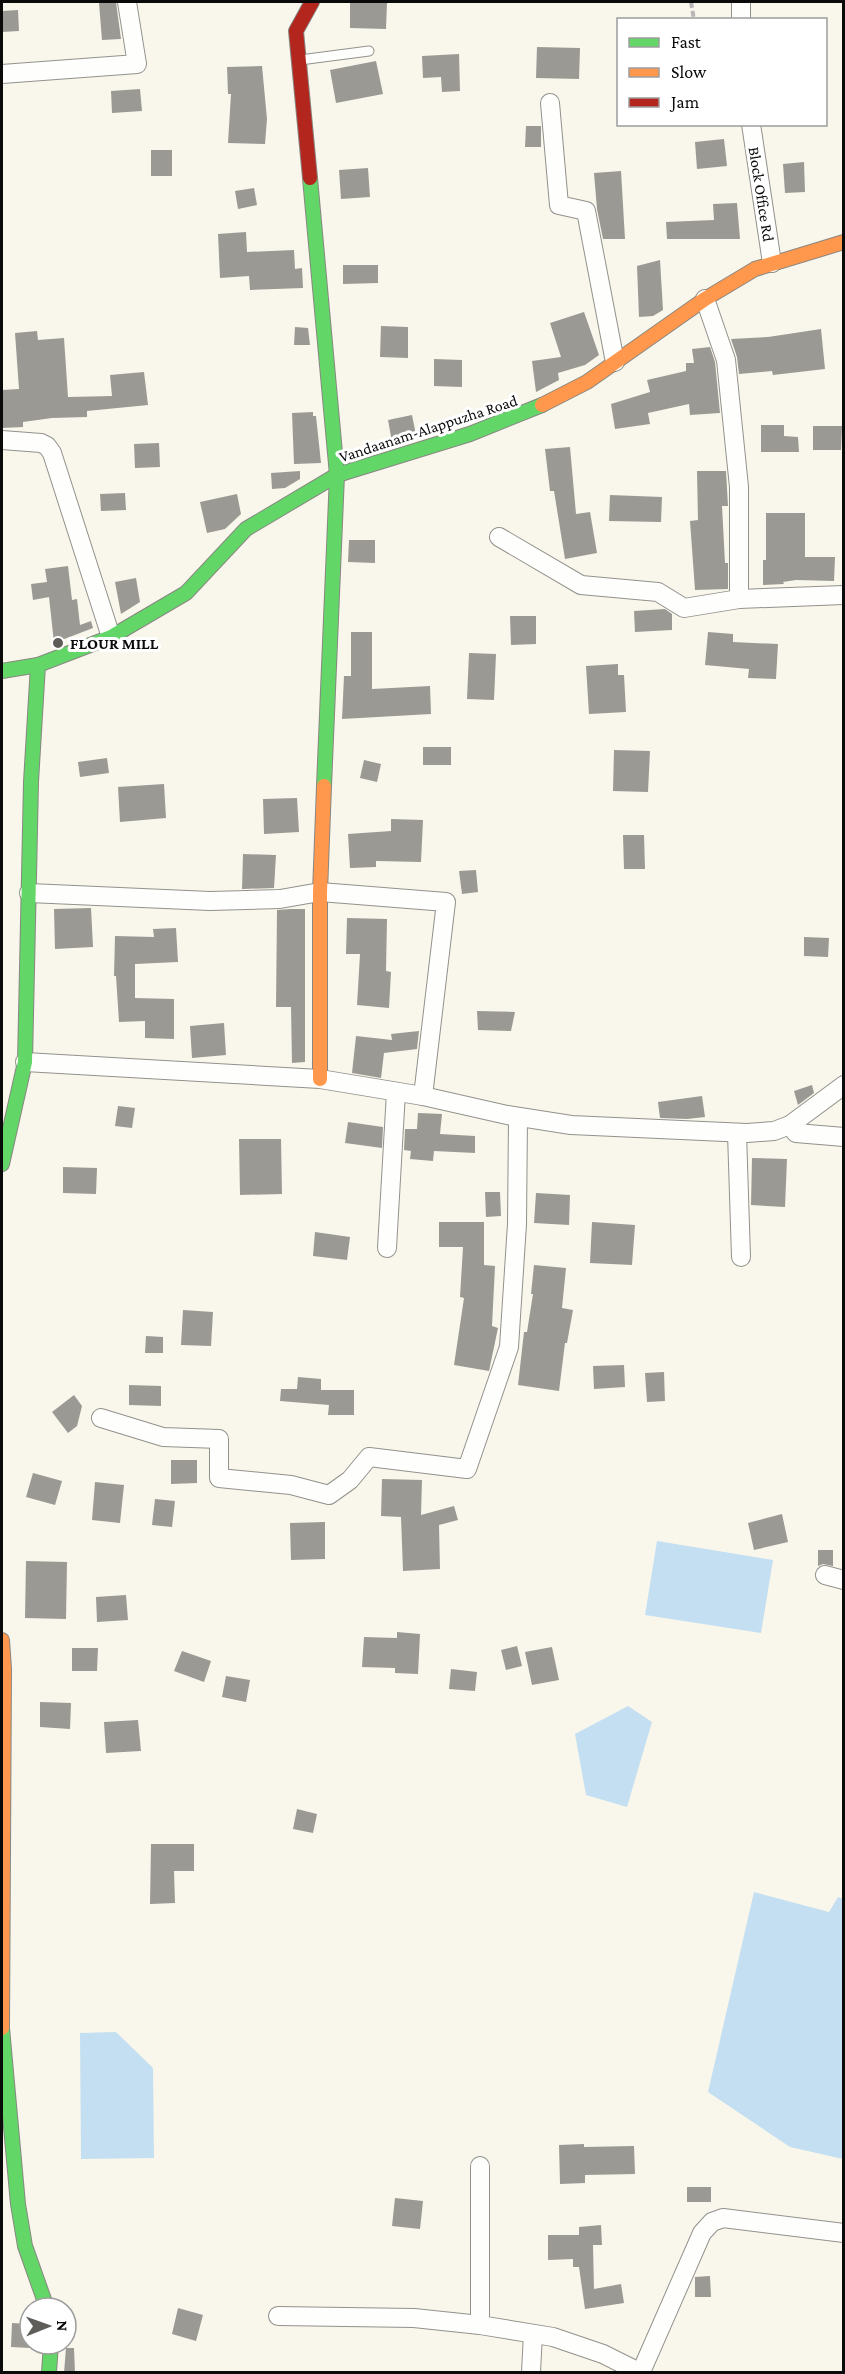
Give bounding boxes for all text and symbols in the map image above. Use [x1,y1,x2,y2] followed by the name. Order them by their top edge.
[617,18,827,126] legend
[671,32,702,52] text: Fast
[671,62,707,82] text: Slow
[669,92,700,112] text: Jam
[746,145,777,243] street label: Block Office Rd
[337,391,520,466] street label: Vandaanam-Alappuzha Road
[70,635,159,652] place label: FLOUR MILL
[51,636,65,650] marker: FLOUR MILL
[18,2296,78,2356] north arrow
[54,2320,71,2331] text: N

